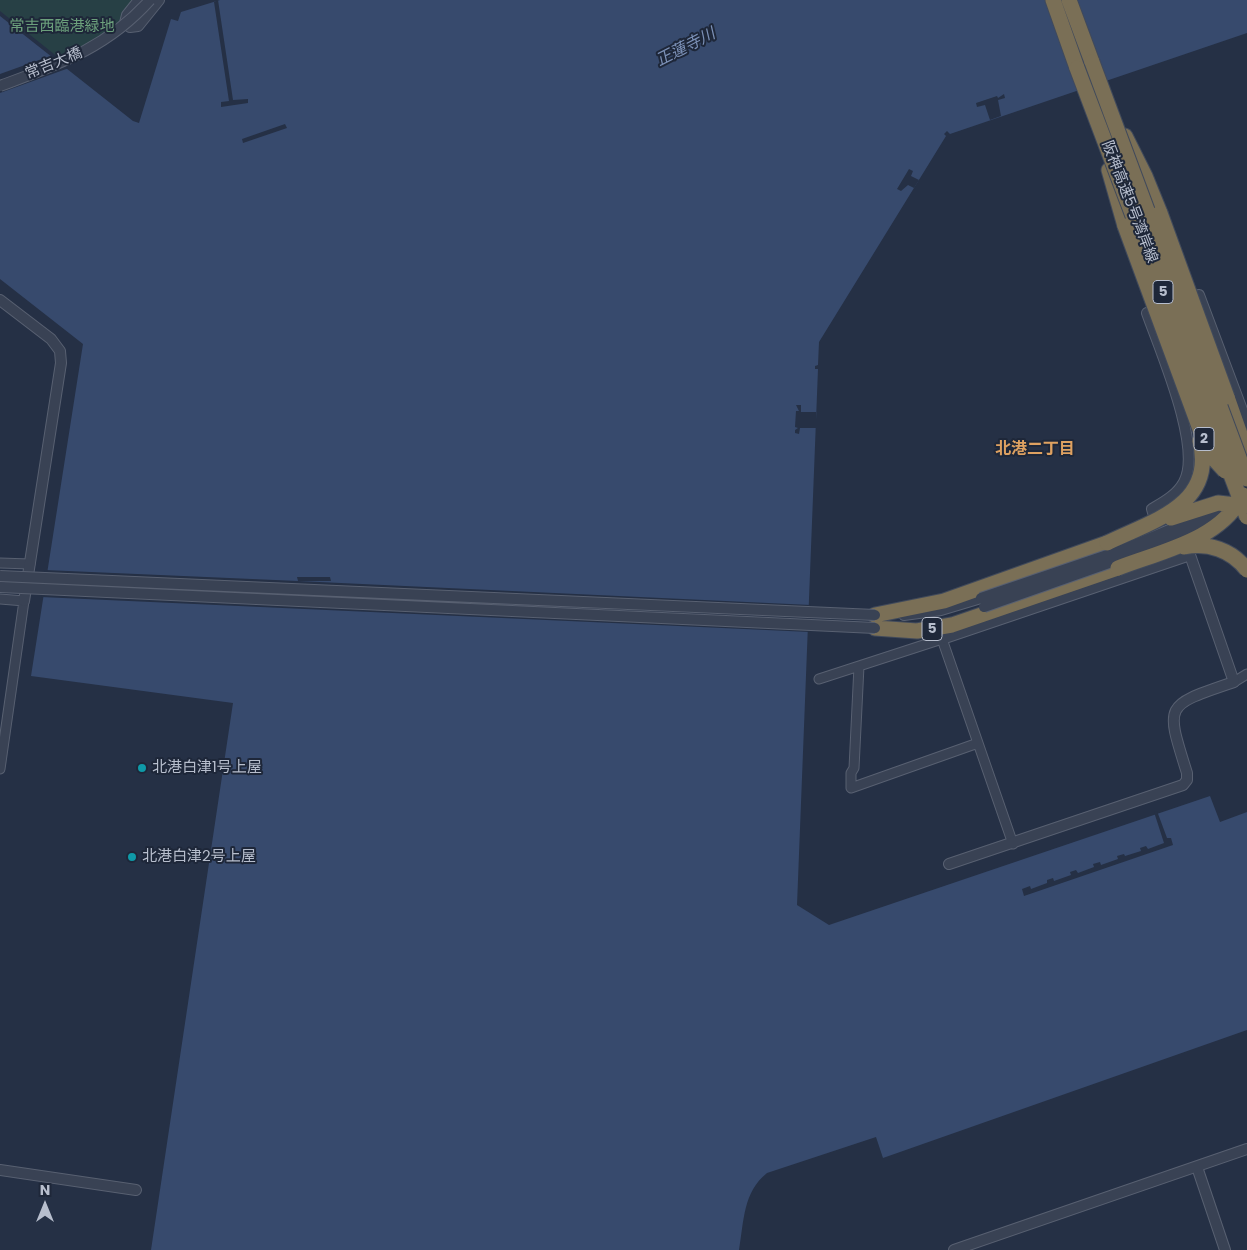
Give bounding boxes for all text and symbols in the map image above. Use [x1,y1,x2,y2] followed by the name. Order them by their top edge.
[10,18,114,36] park label: 常吉西臨港緑地
[653,25,719,71] water label: 正蓮寺川
[23,44,85,84] street label: 常吉大橋
[1097,138,1161,266] street label: 阪神高速5号湾岸線
[1153,280,1173,304] road number: 5
[1194,428,1214,450] road number: 2
[995,440,1075,460] district label: 北港二丁目
[922,618,942,640] road number: 5
[152,759,262,777] place label: 北港白津1号上屋
[136,762,148,774] marker: 北港白津1号上屋
[142,848,256,866] place label: 北港白津2号上屋
[126,851,138,863] marker: 北港白津2号上屋
[20,1180,70,1230] north arrow
[40,1180,50,1200] text: N

